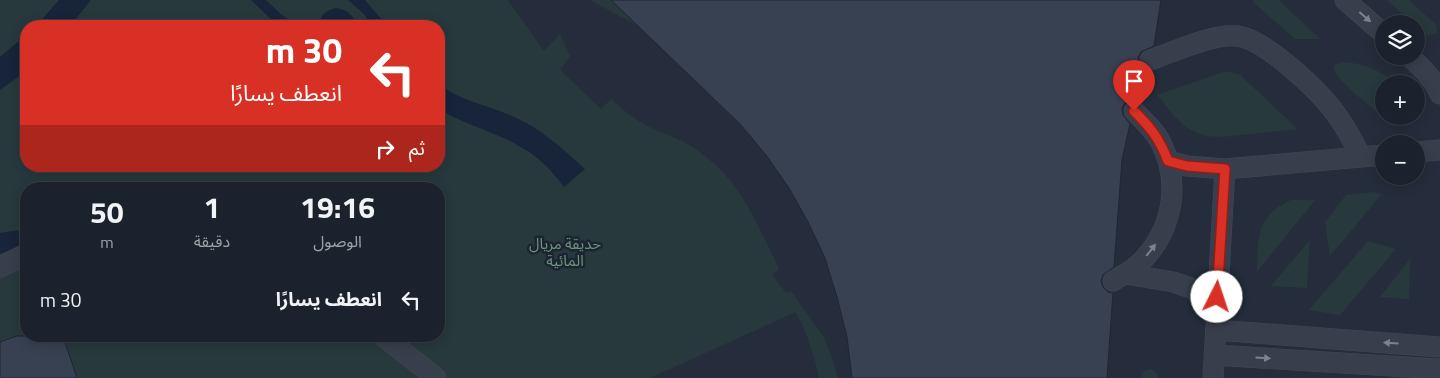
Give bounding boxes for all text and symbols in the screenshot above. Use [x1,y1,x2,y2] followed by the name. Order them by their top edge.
[1358,11,1370,23] one-way arrow
[1375,15,1425,185] map controls
[1375,15,1425,65] button: layers
[266,23,342,77] text: 30 m
[360,40,425,105] icon: left
[1113,60,1155,111] pin
[1120,67,1148,95] icon: arrive
[1375,75,1425,125] button: +
[230,76,342,110] text: انعطف يسارًا
[409,133,425,162] text: ثم
[371,135,399,163] icon: right
[1375,135,1425,185] button: −
[203,184,220,230] text: 1
[300,184,375,230] text: 19:16
[90,189,124,235] text: 50
[194,229,230,253] text: دقيقة
[313,229,362,253] text: الوصول
[100,230,114,254] text: m
[529,232,601,272] park label: حديقة مريال المائية
[1146,244,1156,257] one-way arrow
[1190,270,1242,322] position arrow
[276,284,382,313] text: انعطف يسارًا
[40,285,81,314] text: 30 m
[397,286,425,314] icon: left
[1382,339,1398,347] one-way arrow
[1255,354,1271,362] one-way arrow

